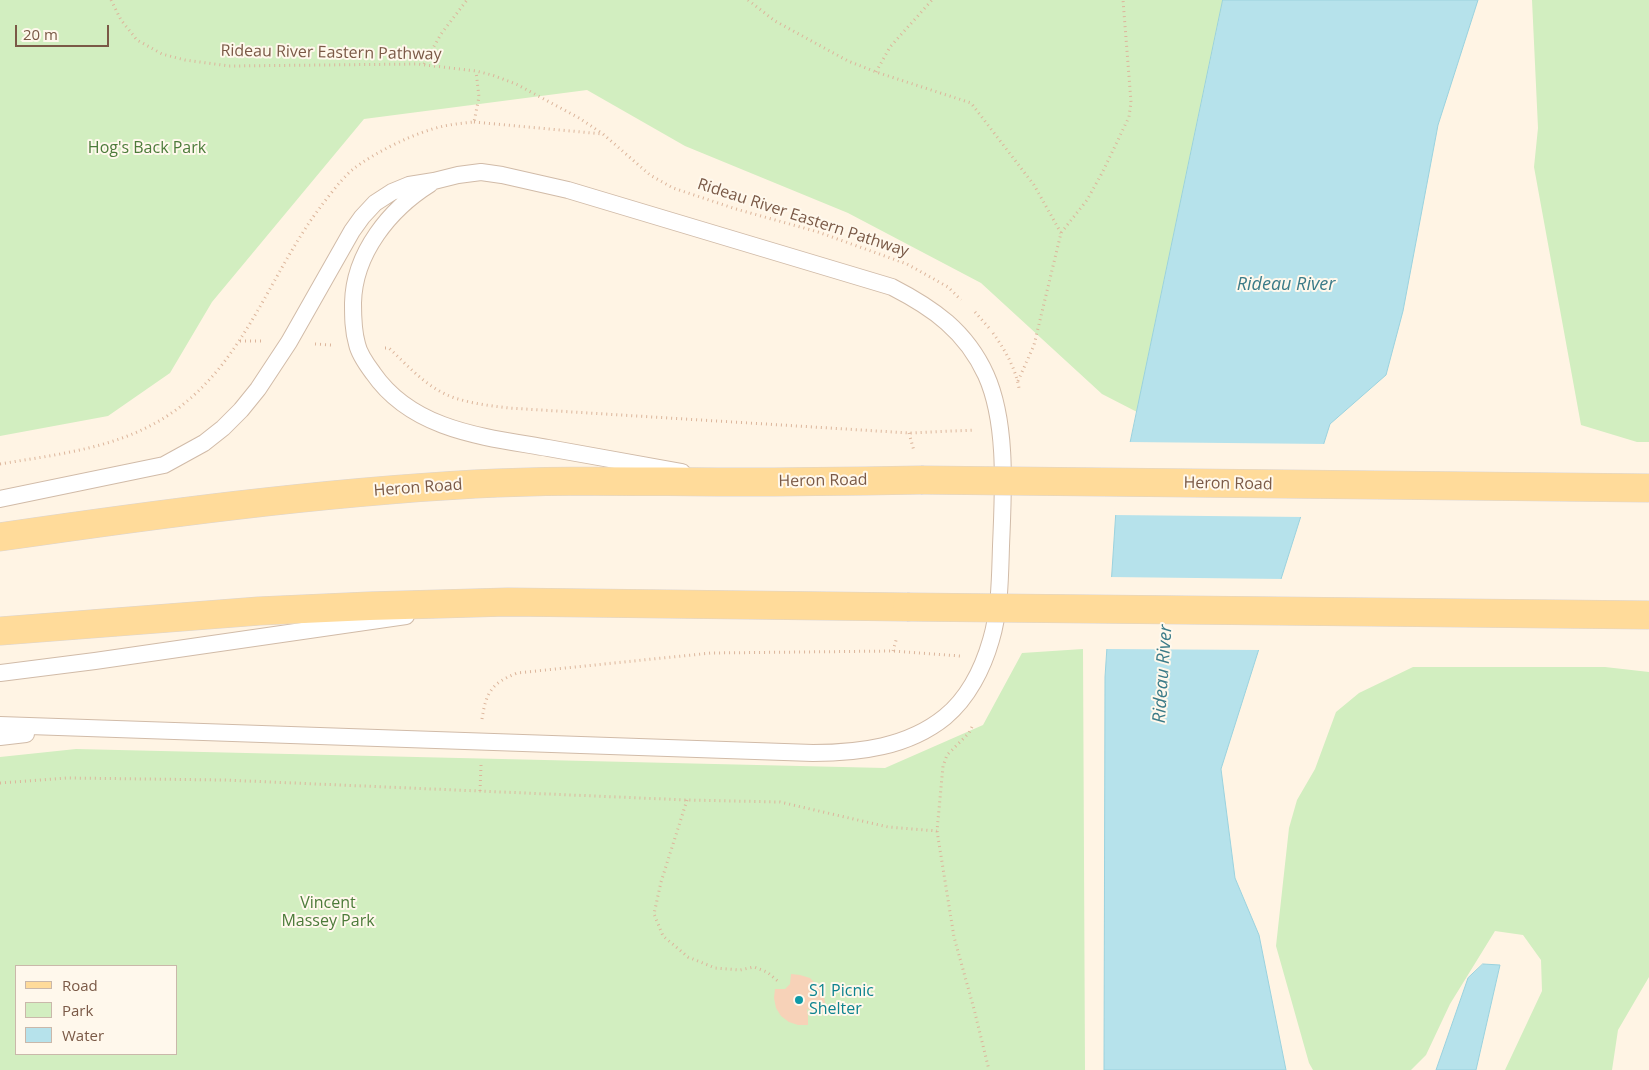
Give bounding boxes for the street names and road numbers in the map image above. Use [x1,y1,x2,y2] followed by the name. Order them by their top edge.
[220,41,442,65] street label: Rideau River Eastern Pathway
[695,175,911,261] street label: Rideau River Eastern Pathway
[778,471,868,491] street label: Heron Road
[1183,474,1273,494] street label: Heron Road
[373,475,463,501] street label: Heron Road

